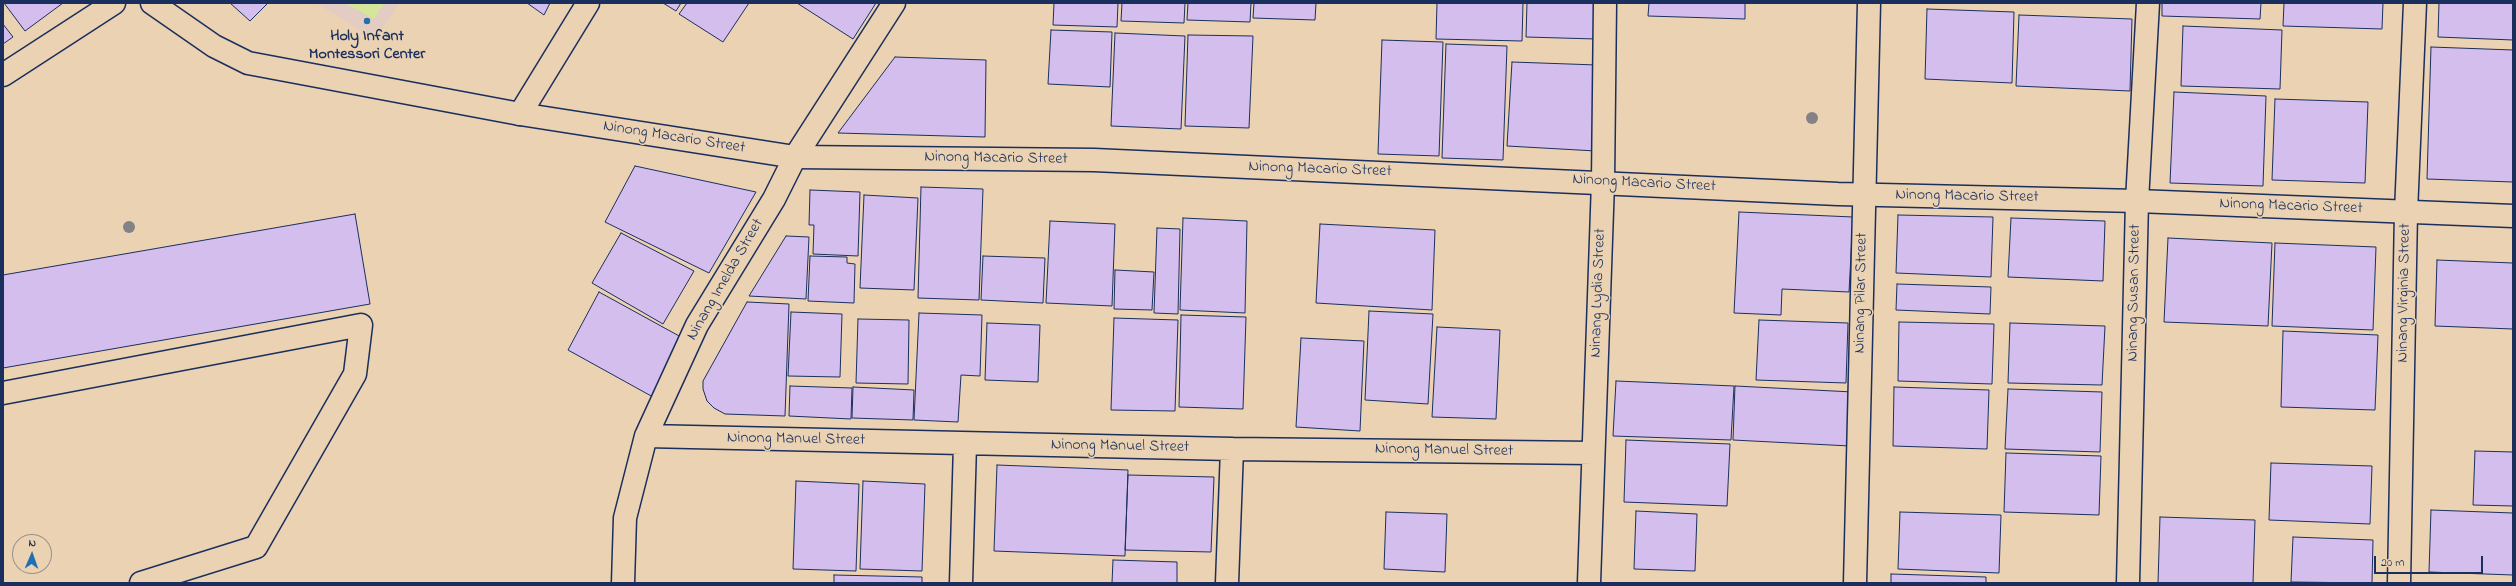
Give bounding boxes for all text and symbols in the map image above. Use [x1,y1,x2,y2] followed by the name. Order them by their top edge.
[362,16,372,26] marker: Holy Infant Montessori Center
[309,27,425,65] place label: Holy Infant Montessori Center
[602,117,746,159] street label: Ninong Macario Street
[924,148,1068,170] street label: Ninong Macario Street
[1248,158,1392,182] street label: Ninong Macario Street
[1572,171,1716,197] street label: Ninong Macario Street
[1895,186,2039,208] street label: Ninong Macario Street
[2219,195,2363,219] street label: Ninong Macario Street
[683,216,769,344] street label: Ninang Imelda Street
[2394,223,2416,363] street label: Ninang Virginia Street
[2124,224,2146,362] street label: Ninang Susan Street
[1587,228,1611,358] street label: Ninang Lydia Street
[1851,232,1873,354] street label: Ninang Pilar Street
[727,429,865,451] street label: Ninong Manuel Street
[1051,436,1189,458] street label: Ninong Manuel Street
[1375,440,1513,462] street label: Ninong Manuel Street
[12,534,52,574] north arrow
[28,535,36,551] text: N
[2376,548,2485,574] scale bar
[2381,554,2404,572] text: 20 m

